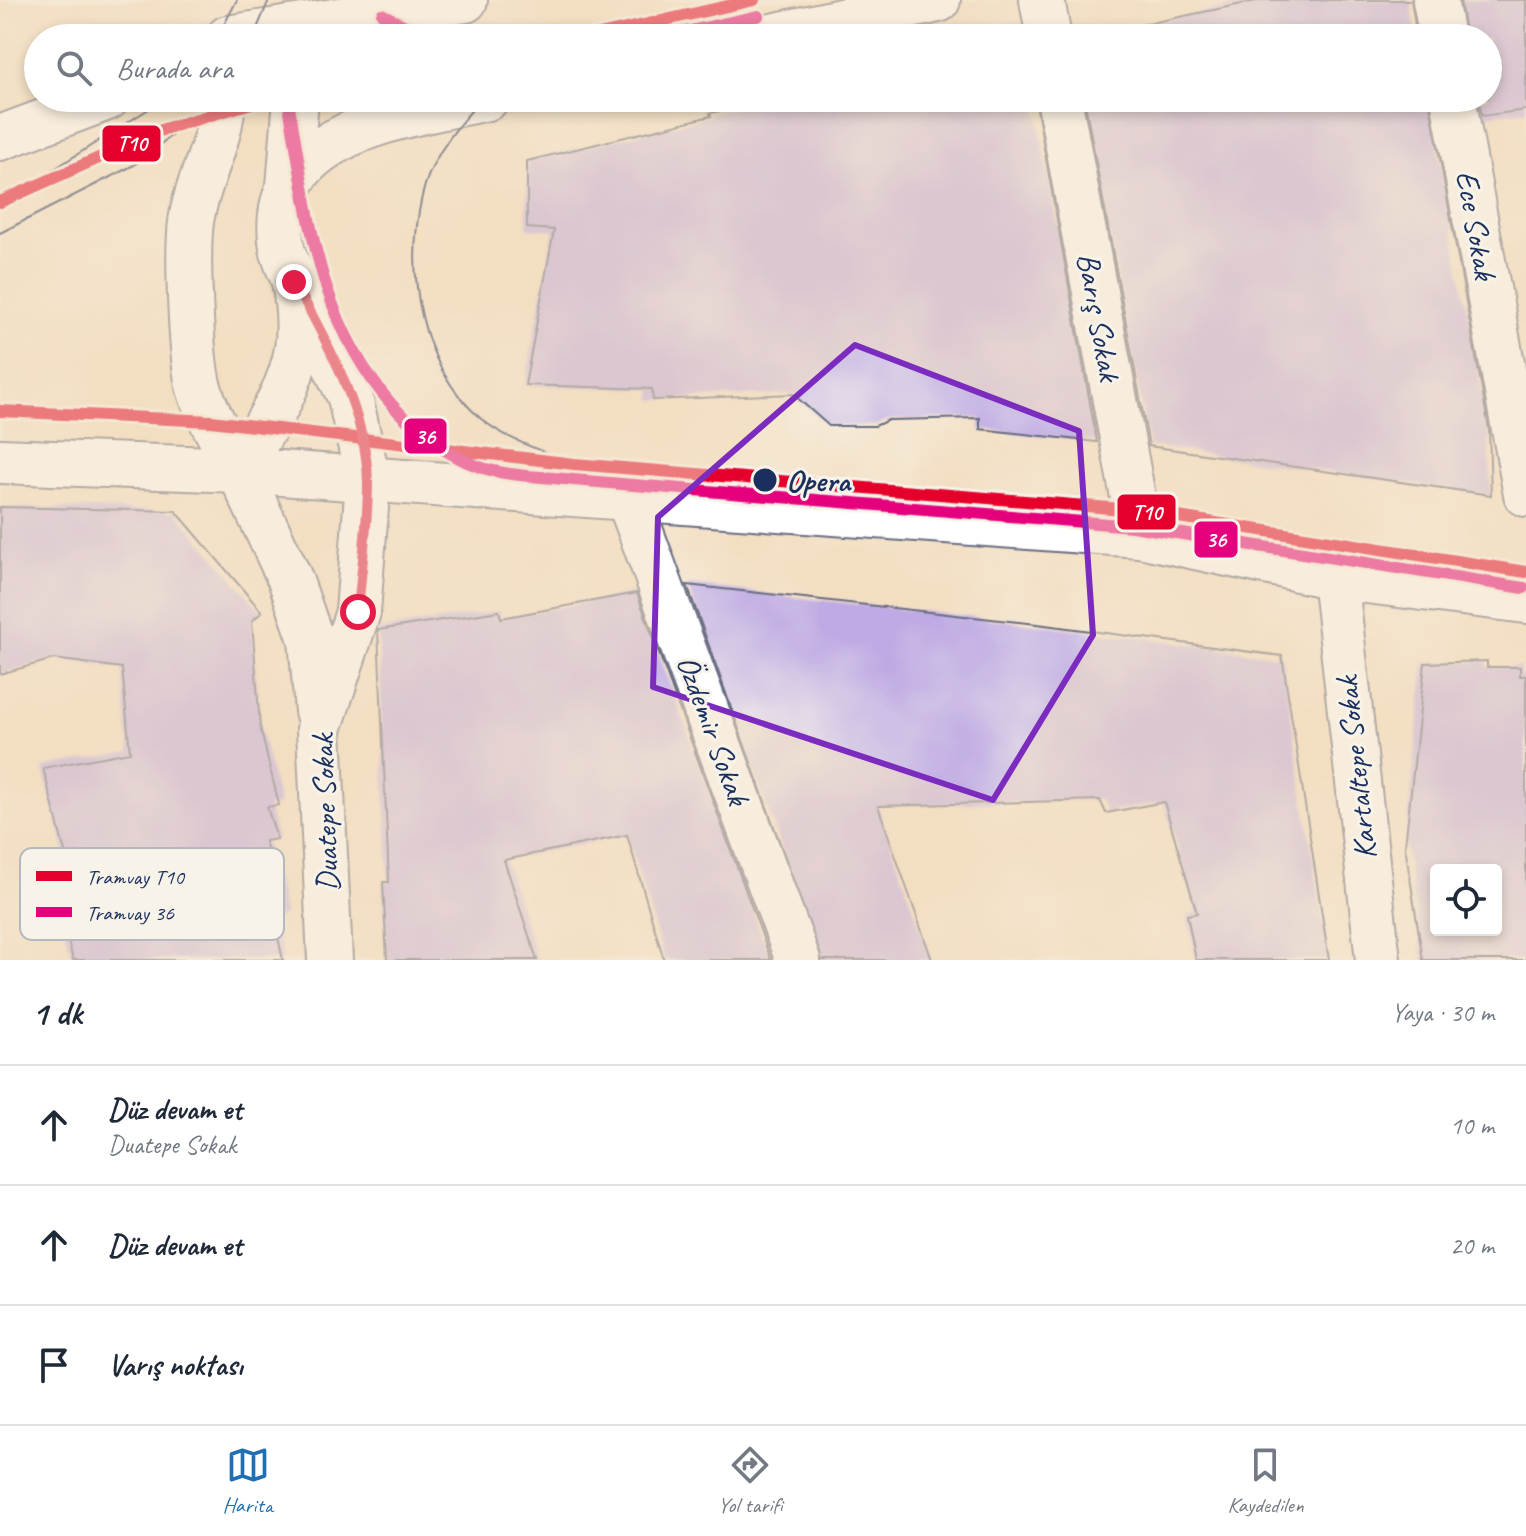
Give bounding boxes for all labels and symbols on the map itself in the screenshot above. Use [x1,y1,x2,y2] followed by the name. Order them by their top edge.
[101,124,162,163] line badge: T10
[117,130,149,158] text: T10
[1446,167,1506,285] street label: Ece Sokak
[1068,250,1131,387] street label: Barış Sokak
[276,264,312,300] route end
[403,417,448,455] line badge: 36
[415,423,437,451] text: 36
[786,460,853,501] place label: Opera
[751,466,779,494] marker: Opera
[1116,493,1177,531] line badge: T10
[1132,499,1164,527] text: T10
[1193,520,1239,559] line badge: 36
[1206,526,1228,554] text: 36
[340,594,376,630] route start
[667,650,760,813] street label: Özdemir Sokak
[1326,672,1386,861] street label: Kartaltepe Sokak
[302,731,348,893] street label: Duatepe Sokak
[20,848,284,940] legend
[86,863,186,891] text: Tramvay T10
[86,899,175,927] text: Tramvay 36

